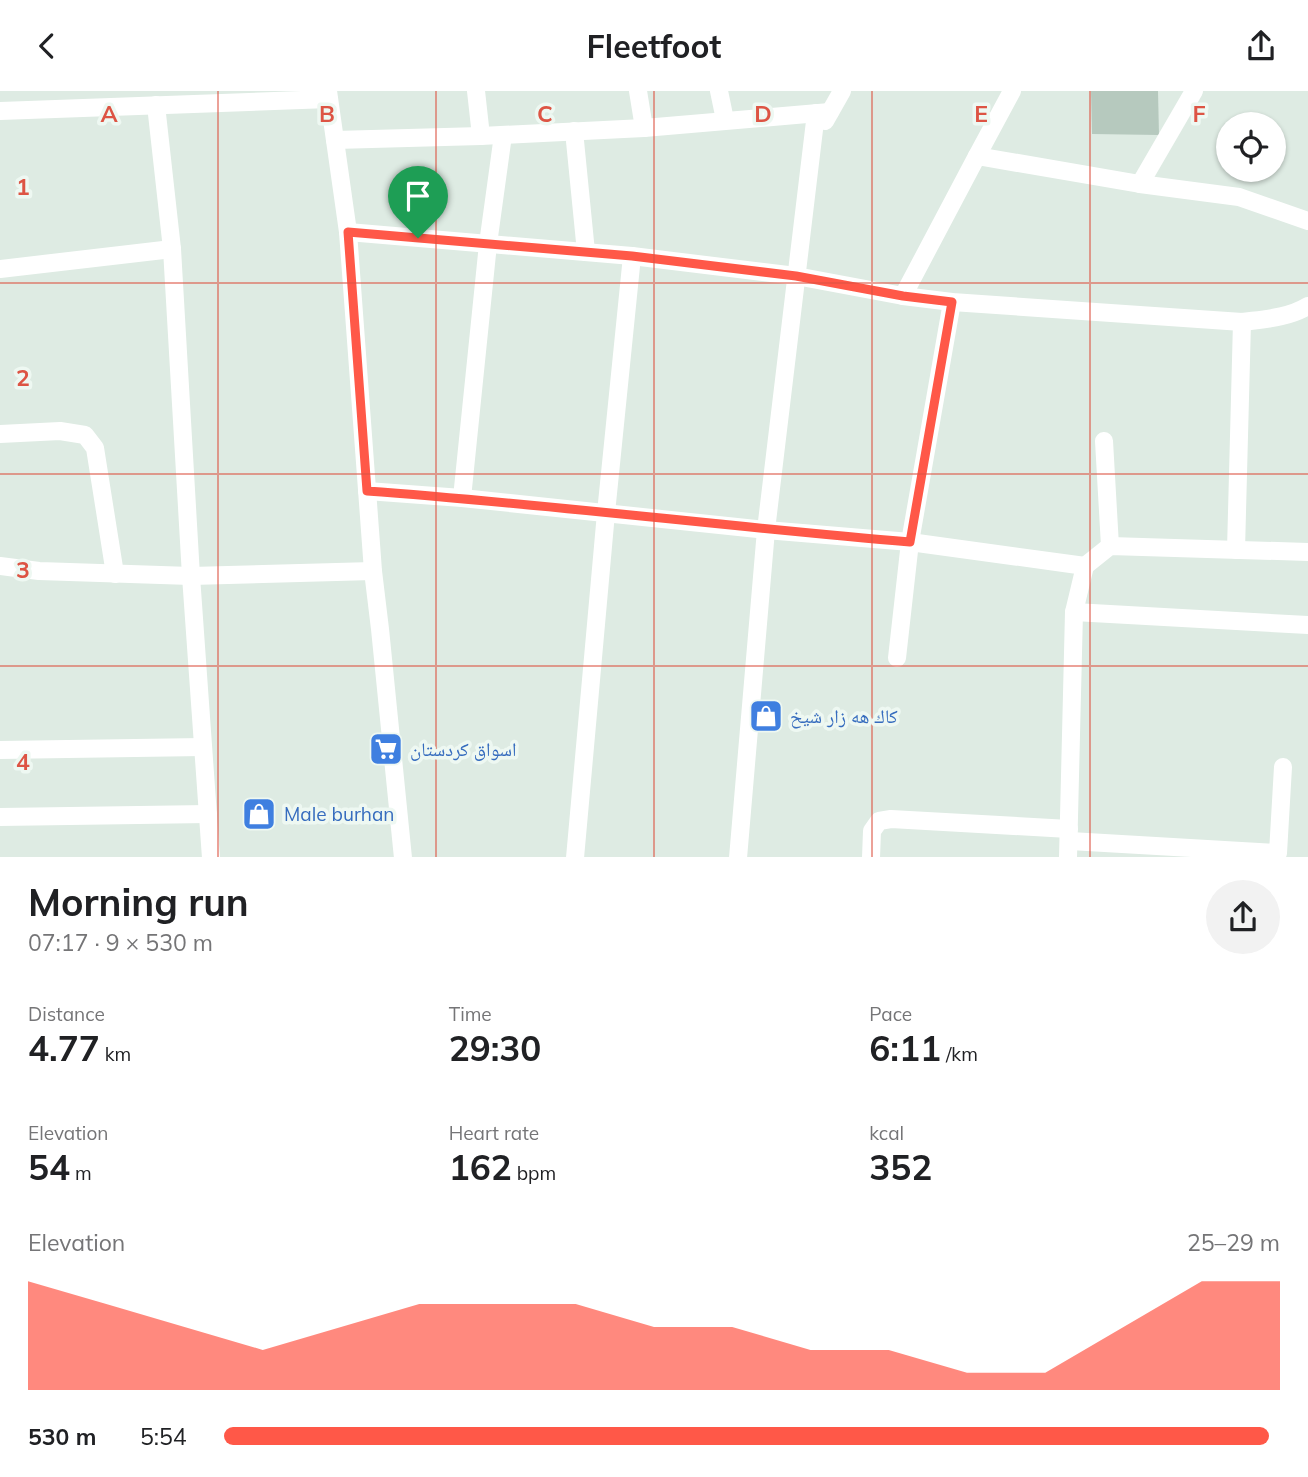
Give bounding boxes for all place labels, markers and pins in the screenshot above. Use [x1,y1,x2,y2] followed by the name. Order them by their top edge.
[388,166,448,238] pin
[747,697,785,735] shop icon: كاك هه زار شيخ
[790,704,898,729] place label: كاك هه زار شيخ
[367,730,405,768] supermarket icon: اسواق كردستان
[410,737,516,761] place label: اسواق كردستان
[240,795,278,833] shop icon: Male burhan
[284,802,394,826] place label: Male burhan

